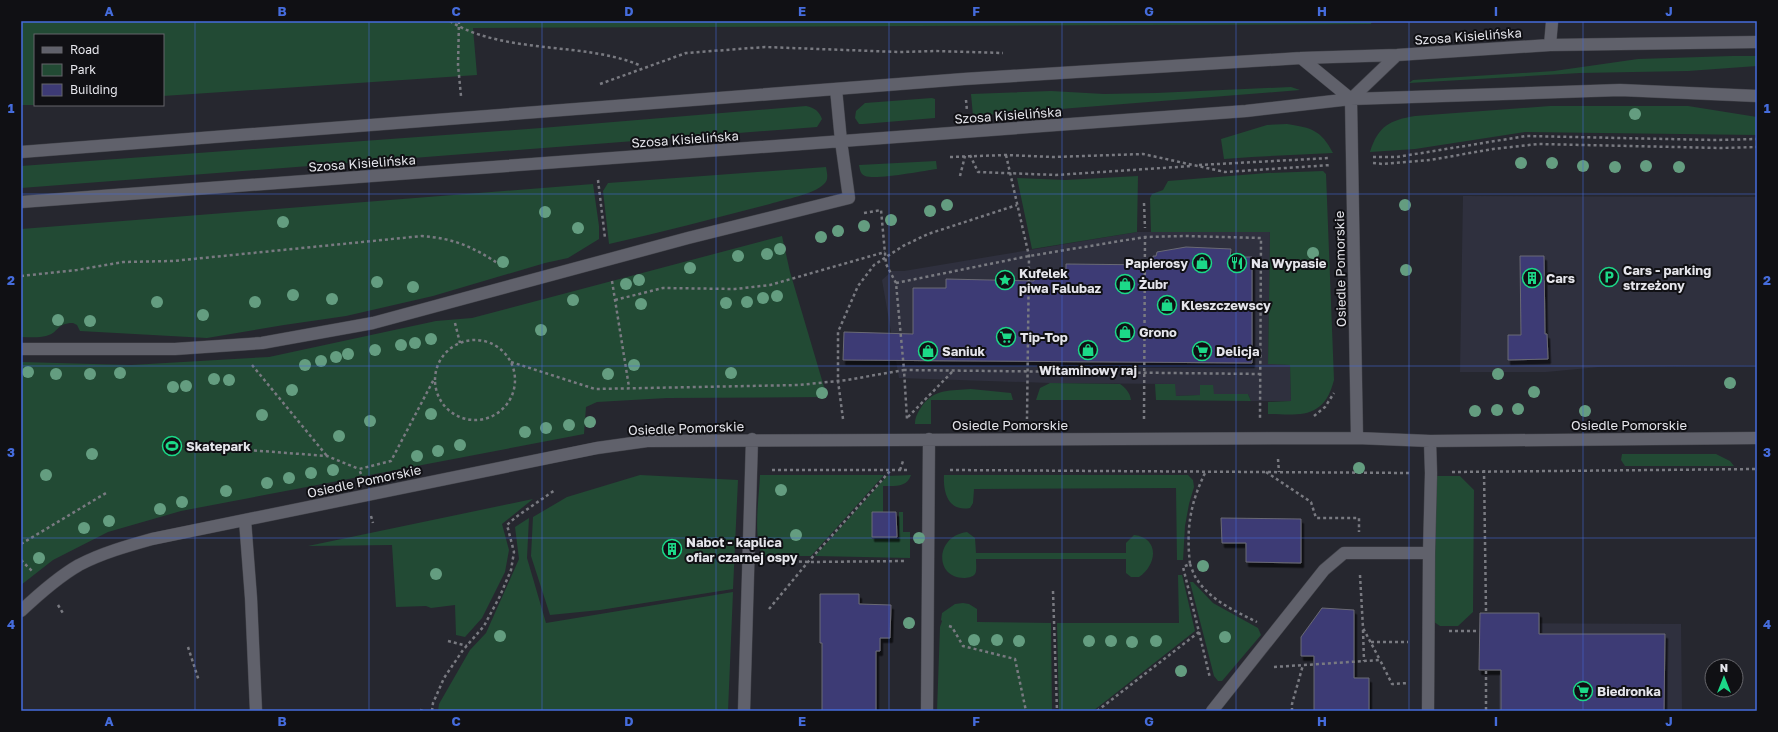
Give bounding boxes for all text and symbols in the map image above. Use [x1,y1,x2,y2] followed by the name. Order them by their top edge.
[104,3,114,19] text: A
[277,3,287,19] text: B
[451,3,461,19] text: C
[624,3,634,19] text: D
[798,3,806,19] text: E
[972,3,980,19] text: F
[1144,3,1154,19] text: G
[1317,3,1327,19] text: H
[1494,3,1498,19] text: I
[1665,3,1673,19] text: J
[1414,24,1522,48] street label: Szosa Kisielińska
[34,34,164,106] legend
[70,42,99,57] text: Road
[70,62,96,77] text: Park
[70,82,118,97] text: Building
[8,100,15,116] text: 1
[1764,100,1771,116] text: 1
[954,103,1062,127] street label: Szosa Kisielińska
[631,127,739,151] street label: Szosa Kisielińska
[308,151,416,175] street label: Szosa Kisielińska
[1331,211,1349,327] street label: Osiedle Pomorskie
[1191,252,1213,274] shop icon: Papierosy
[1226,252,1248,274] restaurant icon: Na Wypasie
[1125,255,1188,271] place label: Papierosy
[1251,255,1327,271] place label: Na Wypasie
[1623,262,1711,293] place label: Cars - parking strzeżony
[1019,265,1101,296] place label: Kufelek piwa Falubaz
[1598,266,1620,288] parking icon: Cars - parking strzeżony
[1521,267,1543,289] building icon: Cars
[994,269,1016,291] place icon: Kufelek piwa Falubaz
[1546,270,1575,286] place label: Cars
[7,272,15,288] text: 2
[1763,272,1771,288] text: 2
[1114,273,1136,295] shop icon: Żubr
[1139,276,1168,292] place label: Żubr
[1156,294,1178,316] shop icon: Kleszczewscy
[1181,297,1271,313] place label: Kleszczewscy
[1114,321,1136,343] shop icon: Grono
[1139,324,1177,340] place label: Grono
[995,326,1017,348] supermarket icon: Tip-Top
[1020,329,1068,345] place label: Tip-Top
[1077,339,1099,361] shop icon: Witaminowy raj
[917,340,939,362] shop icon: Saniuk
[1191,340,1213,362] supermarket icon: Delicja
[942,343,985,359] place label: Saniuk
[1216,343,1260,359] place label: Delicja
[1039,362,1137,378] place label: Witaminowy raj
[952,417,1068,433] street label: Osiedle Pomorskie
[1571,417,1687,433] street label: Osiedle Pomorskie
[628,418,744,438] street label: Osiedle Pomorskie
[161,435,183,457] sports icon: Skatepark
[186,438,251,454] place label: Skatepark
[7,444,15,460] text: 3
[1763,444,1771,460] text: 3
[306,461,422,501] street label: Osiedle Pomorskie
[686,534,798,565] place label: Nabot - kaplica ofiar czarnej ospy
[661,538,683,560] building icon: Nabot - kaplica ofiar czarnej ospy
[7,616,15,632] text: 4
[1763,616,1771,632] text: 4
[1704,658,1744,698] north arrow
[1720,661,1728,674] text: N
[1572,680,1594,702] supermarket icon: Biedronka
[1597,683,1661,699] place label: Biedronka
[104,713,114,729] text: A
[277,713,287,729] text: B
[451,713,461,729] text: C
[624,713,634,729] text: D
[798,713,806,729] text: E
[972,713,980,729] text: F
[1144,713,1154,729] text: G
[1317,713,1327,729] text: H
[1494,713,1498,729] text: I
[1665,713,1673,729] text: J

